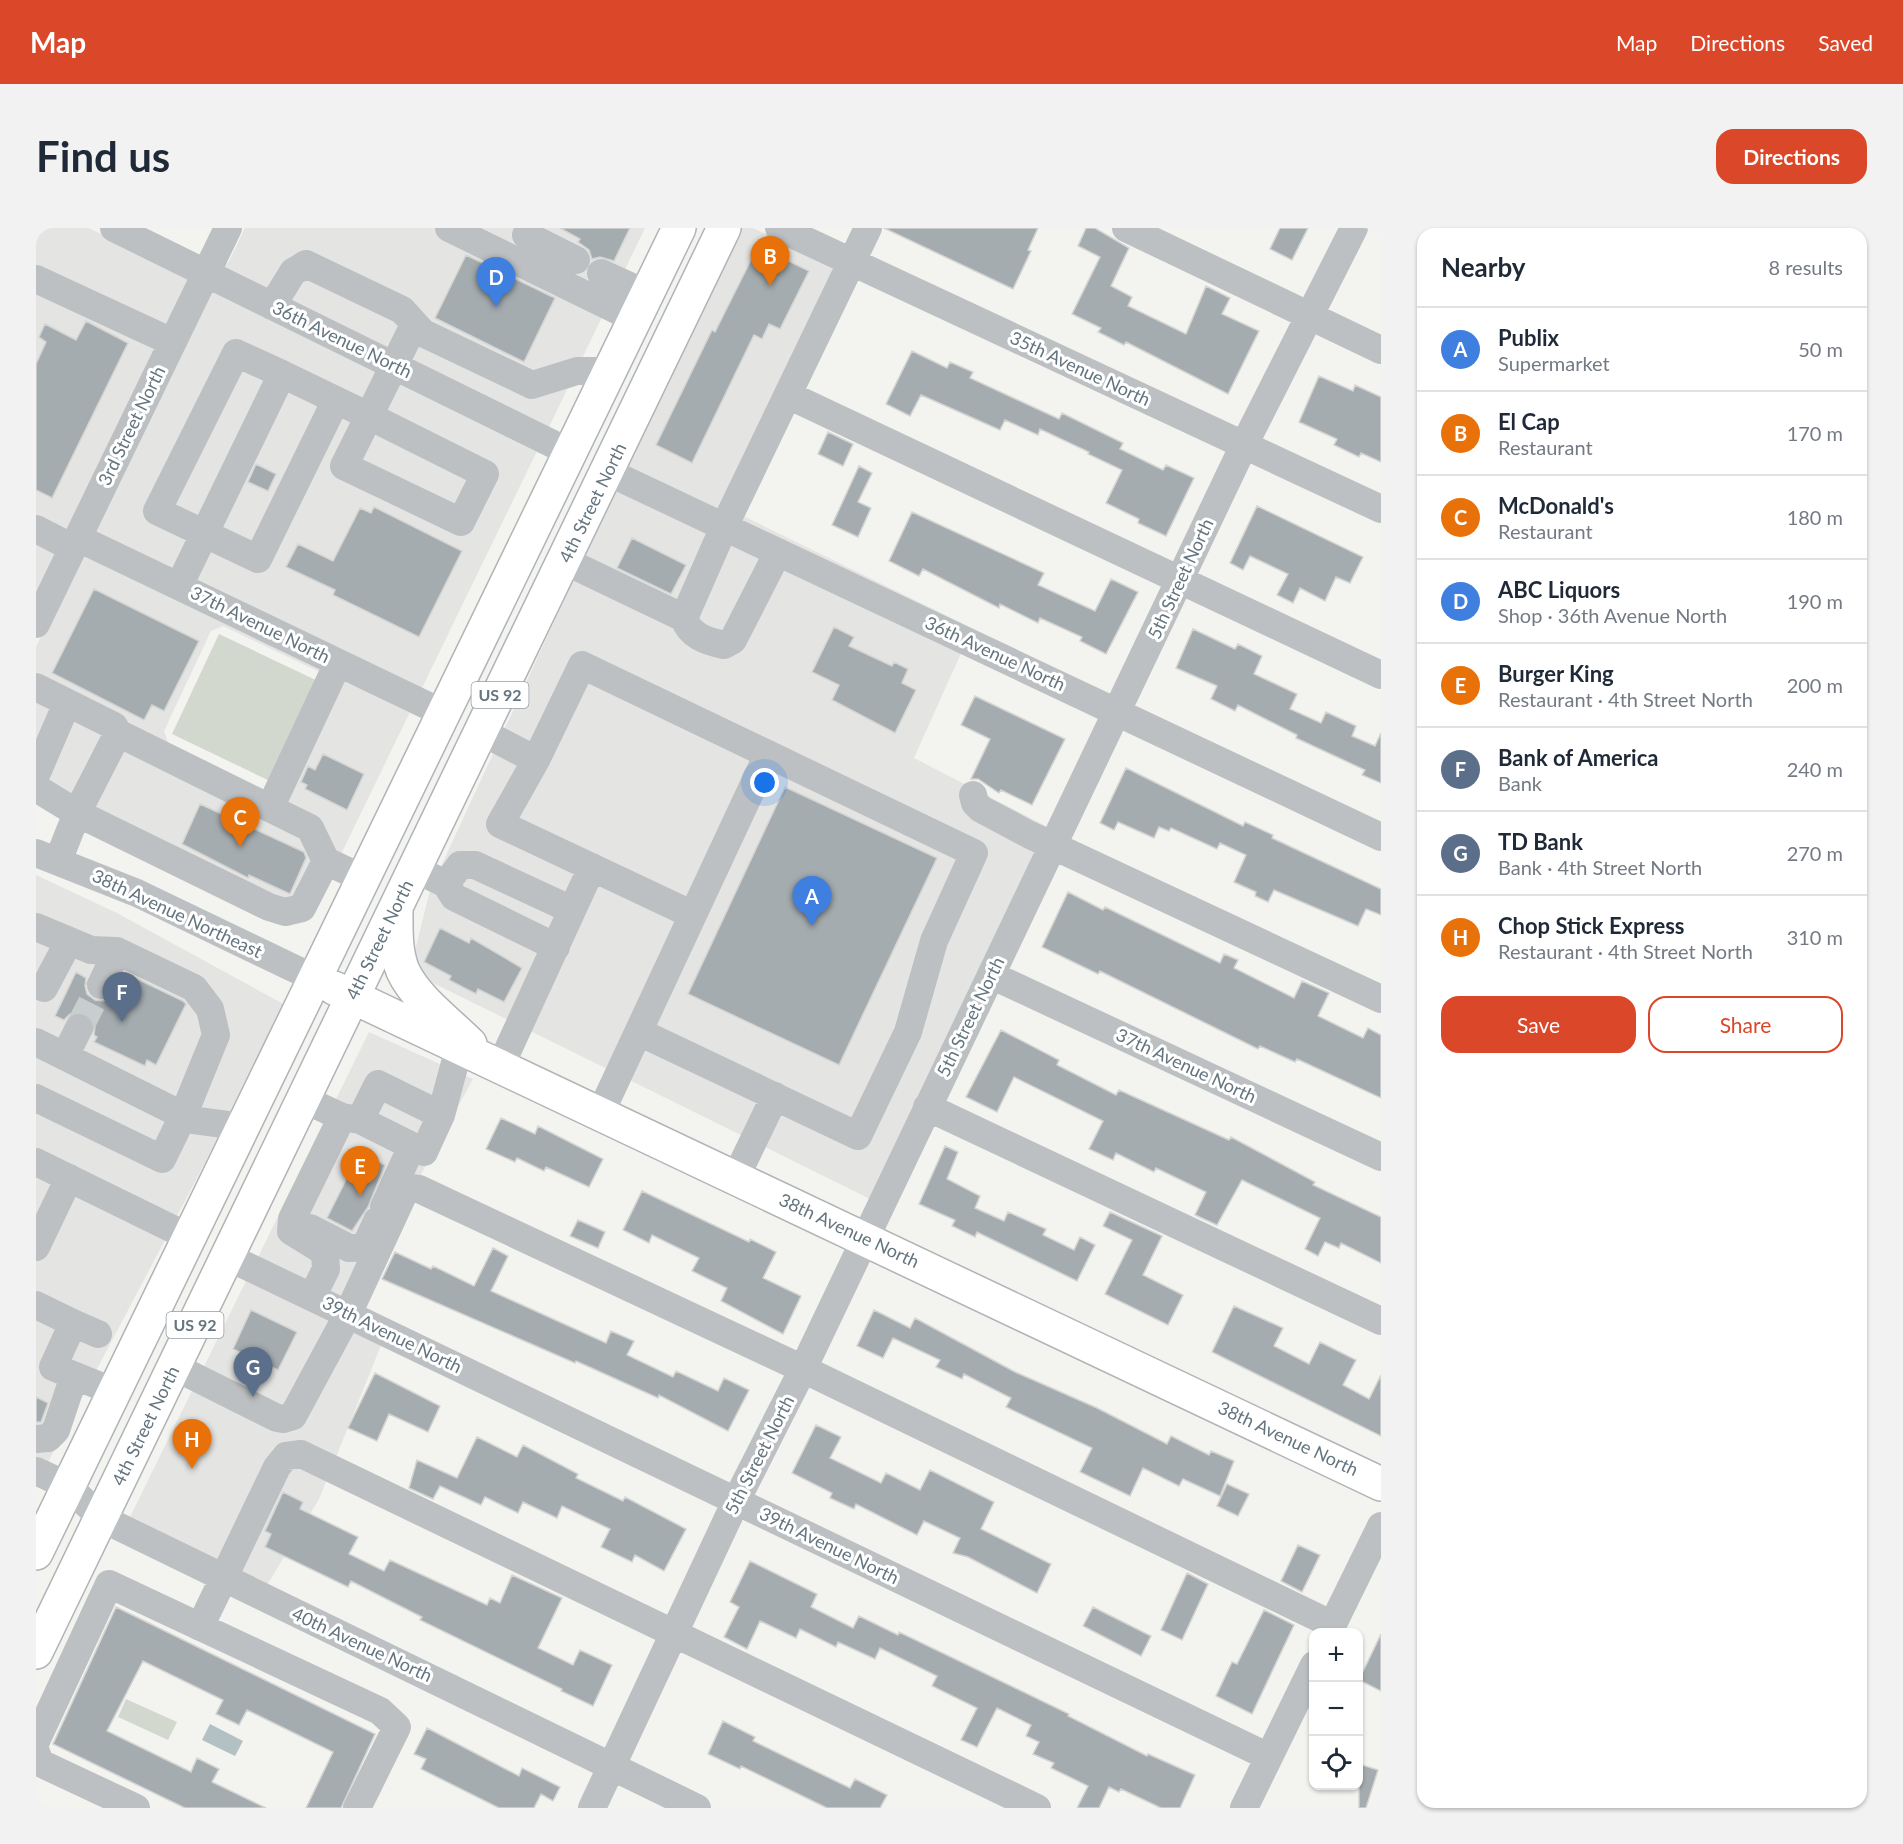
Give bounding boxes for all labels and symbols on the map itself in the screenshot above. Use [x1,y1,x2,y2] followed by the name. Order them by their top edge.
[750,236,790,286] pin: B
[476,257,516,307] pin: D
[269,296,416,382] street label: 36th Avenue North
[1007,326,1154,410] street label: 35th Avenue North
[93,362,169,489] street label: 3rd Street North
[554,439,631,566] street label: 4th Street North
[1143,515,1218,642] street label: 5th Street North
[187,581,334,667] street label: 37th Avenue North
[922,611,1069,695] street label: 36th Avenue North
[472,682,528,708] road number: US 92
[750,768,779,797] your location
[220,798,260,847] pin: C
[89,864,266,962] street label: 38th Avenue Northeast
[341,876,418,1003] street label: 4th Street North
[792,876,832,926] pin: A
[932,953,1009,1080] street label: 5th Street North
[102,972,142,1022] pin: F
[1113,1023,1260,1107] street label: 37th Avenue North
[340,1146,380,1196] pin: E
[776,1188,923,1272] street label: 38th Avenue North
[319,1291,466,1377] street label: 39th Avenue North
[166,1312,224,1338] road number: US 92
[234,1348,272,1397] pin: G
[107,1362,184,1489] street label: 4th Street North
[720,1392,798,1518] street label: 5th Street North
[1215,1396,1362,1480] street label: 38th Avenue North
[172,1420,212,1469] pin: H
[756,1502,903,1588] street label: 39th Avenue North
[289,1602,436,1686] street label: 40th Avenue North

